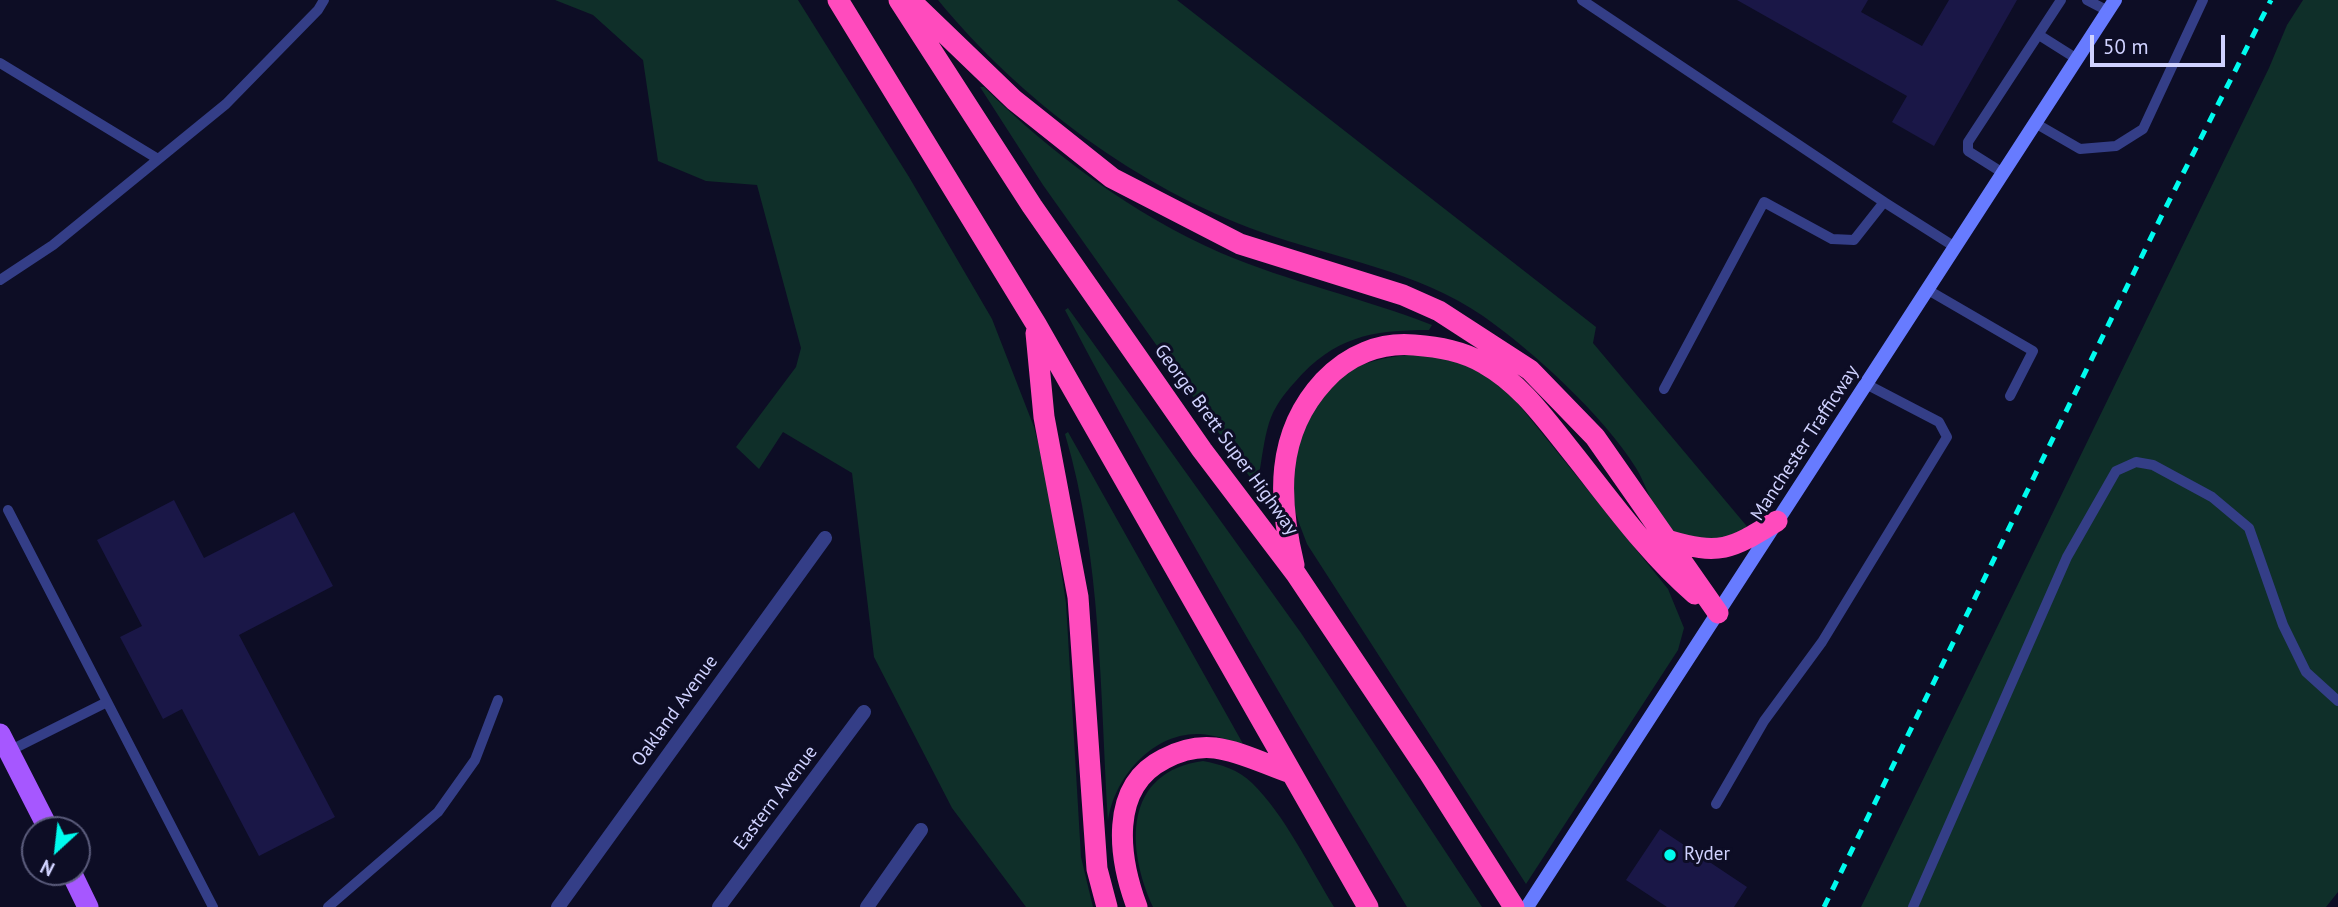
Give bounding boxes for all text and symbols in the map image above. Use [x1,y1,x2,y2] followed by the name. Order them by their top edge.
[2093,21,2228,65] scale bar
[2103,33,2149,60] text: 50 m
[1149,340,1303,540] street label: George Brett Super Highway
[1746,361,1864,525] street label: Manchester Trafficway
[627,651,723,771] street label: Oakland Avenue
[729,741,823,855] street label: Eastern Avenue
[21,816,91,886] north arrow
[1684,844,1730,866] place label: Ryder
[1662,847,1678,863] marker: Ryder
[36,854,58,881] text: N

